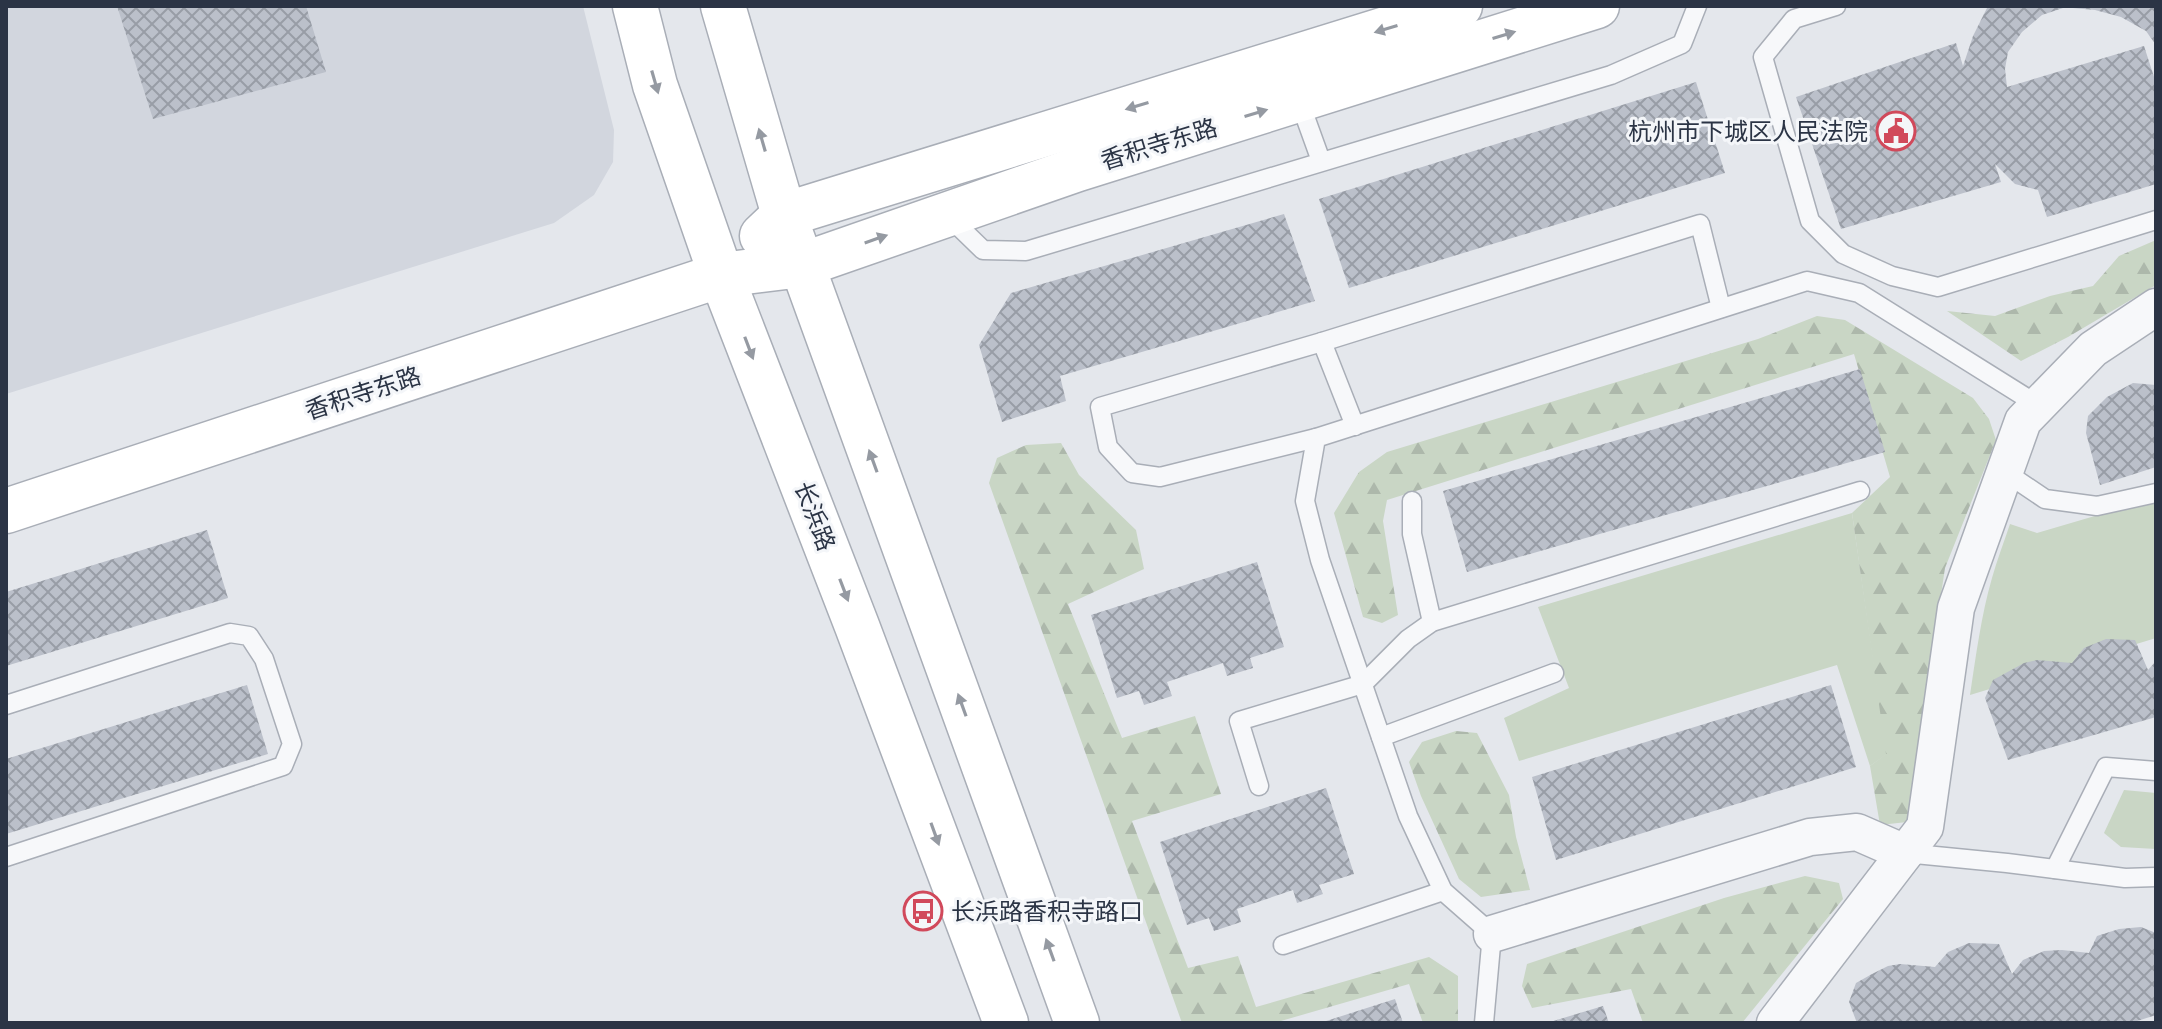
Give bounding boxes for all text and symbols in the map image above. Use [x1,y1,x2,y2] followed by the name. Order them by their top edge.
[1373,23,1397,36] one-way arrow
[1492,29,1516,41] one-way arrow
[649,70,662,94] one-way arrow
[1125,100,1149,113] one-way arrow
[1244,107,1268,119] one-way arrow
[1875,110,1917,152] public building icon: 杭州市下城区人民法院
[1097,113,1221,175] street label: 香积寺东路
[1628,117,1868,146] place label: 杭州市下城区人民法院
[755,128,768,152] one-way arrow
[864,232,888,244] one-way arrow
[743,336,756,360] one-way arrow
[301,361,425,425] street label: 香积寺东路
[866,449,879,473] one-way arrow
[789,477,841,555] street label: 长浜路
[838,578,851,602] one-way arrow
[955,693,968,717] one-way arrow
[929,822,942,846] one-way arrow
[902,890,944,932] bus stop icon: 长浜路香积寺路口
[951,897,1143,926] place label: 长浜路香积寺路口
[1044,938,1056,962] one-way arrow

